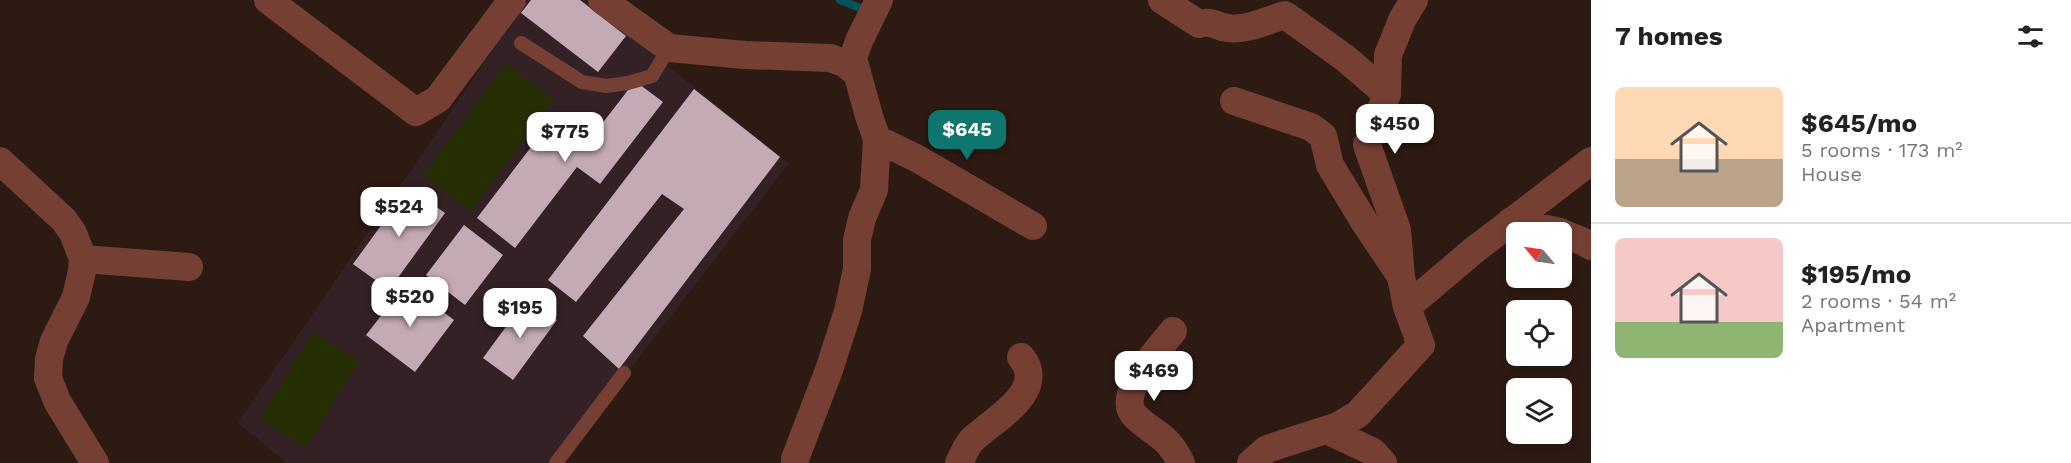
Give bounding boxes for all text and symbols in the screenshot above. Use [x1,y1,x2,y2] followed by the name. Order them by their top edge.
[2014,20,2047,53] icon: filters
[1615,21,1723,51] text: 7 homes
[1359,104,1431,155] pin: $450
[1801,108,1917,138] text: $645/mo
[931,110,1003,161] pin: $645
[1370,111,1420,135] text: $450
[1663,111,1735,183] icon: home
[529,112,601,163] pin: $775
[942,117,992,141] text: $645
[541,119,589,143] text: $775
[1801,138,1963,162] text: 5 rooms · 173 m²
[1801,162,1862,186] text: House
[363,187,435,238] pin: $524
[374,194,424,218] text: $524
[1506,222,1572,288] north arrow
[1506,222,1572,444] map controls
[1801,259,1911,289] text: $195/mo
[1663,262,1735,334] icon: home
[374,277,446,328] pin: $520
[385,284,435,308] text: $520
[484,288,556,339] pin: $195
[1801,289,1956,313] text: 2 rooms · 54 m²
[497,295,543,319] text: $195
[1506,300,1572,366] button: locate
[1801,313,1905,337] text: Apartment
[1118,351,1190,402] pin: $469
[1129,358,1179,382] text: $469
[1506,378,1572,444] button: layers

